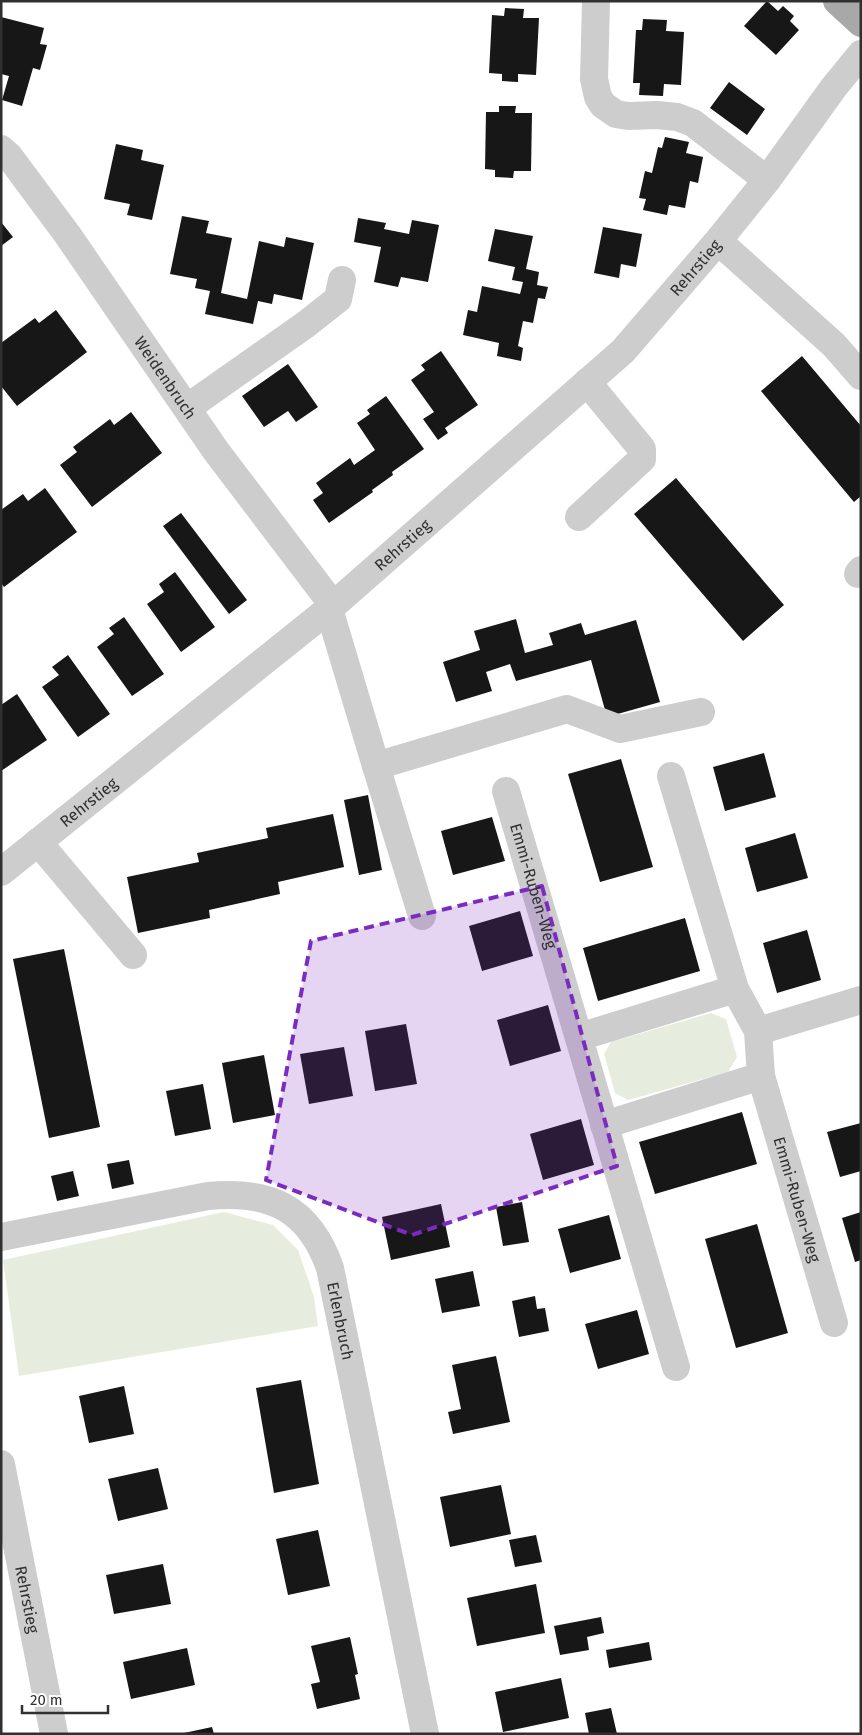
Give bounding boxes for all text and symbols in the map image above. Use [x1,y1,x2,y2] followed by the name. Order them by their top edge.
[666,235,726,300] street label: Rehrstieg
[130,333,200,423] street label: Weidenbruch
[371,515,435,575] street label: Rehrstieg
[56,773,122,831] street label: Rehrstieg
[506,821,561,952] street label: Emmi-Ruben-Weg
[769,1134,825,1265] street label: Emmi-Ruben-Weg
[323,1280,358,1362] street label: Erlenbruch
[11,1564,43,1636] street label: Rehrstieg
[22,1682,109,1714] scale bar
[30,1691,63,1709] text: 20 m

